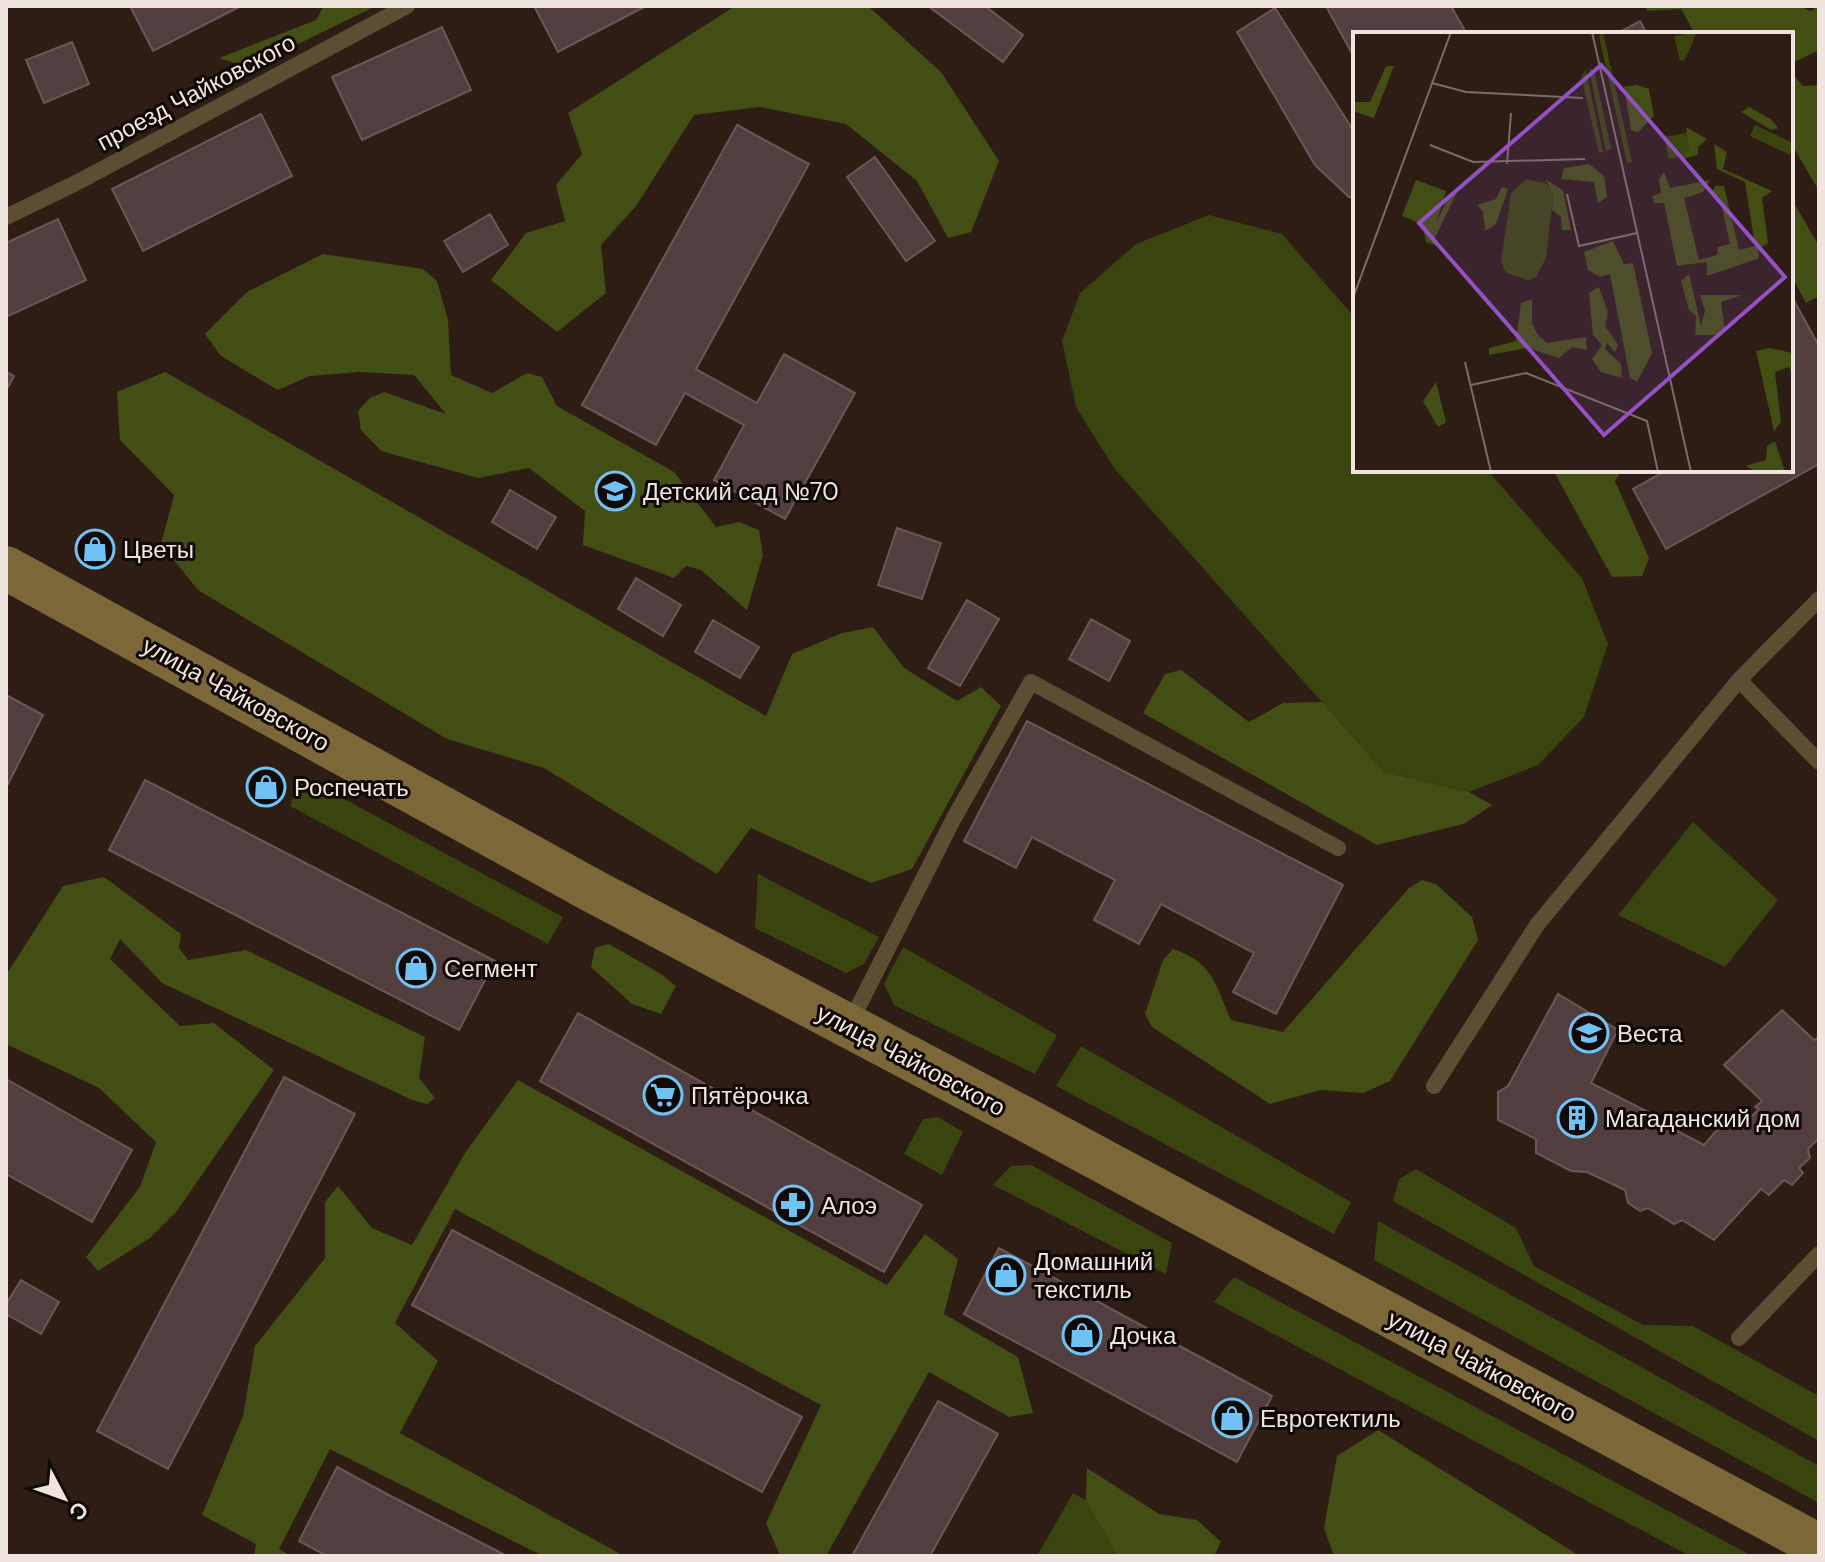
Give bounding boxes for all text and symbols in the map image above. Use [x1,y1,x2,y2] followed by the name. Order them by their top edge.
[91,27,301,157] street label: проезд Чайковского
[1353,32,1793,472] inset map
[594,470,636,512] school or university icon: Детский сад №70
[643,476,839,507] place label: Детский сад №70
[74,528,116,570] shop icon: Цветы
[123,534,194,565] place label: Цветы
[137,630,335,758] street label: улица Чайковского
[245,766,287,808] shop icon: Роспечать
[294,772,409,803] place label: Роспечать
[395,947,437,989] shop icon: Сегмент
[444,953,538,984] place label: Сегмент
[811,997,1011,1123] street label: улица Чайковского
[1568,1012,1610,1054] school or university icon: Веста
[1617,1018,1683,1049] place label: Веста
[642,1074,684,1116] supermarket icon: Пятёрочка
[691,1080,809,1111] place label: Пятёрочка
[1556,1097,1598,1139] building icon: Магаданский дом
[1605,1103,1800,1134] place label: Магаданский дом
[772,1184,814,1226] pharmacy icon: Алоэ
[821,1190,877,1221] place label: Алоэ
[1034,1246,1153,1305] place label: Домашний текстиль
[985,1254,1027,1296] shop icon: Домашний текстиль
[1382,1303,1582,1429] street label: улица Чайковского
[1061,1314,1103,1356] shop icon: Дочка
[1110,1320,1177,1351] place label: Дочка
[1211,1397,1253,1439] shop icon: Евротектиль
[1260,1403,1401,1434] place label: Евротектиль
[24,1458,104,1538] north arrow
[62,1495,95,1526] text: С

